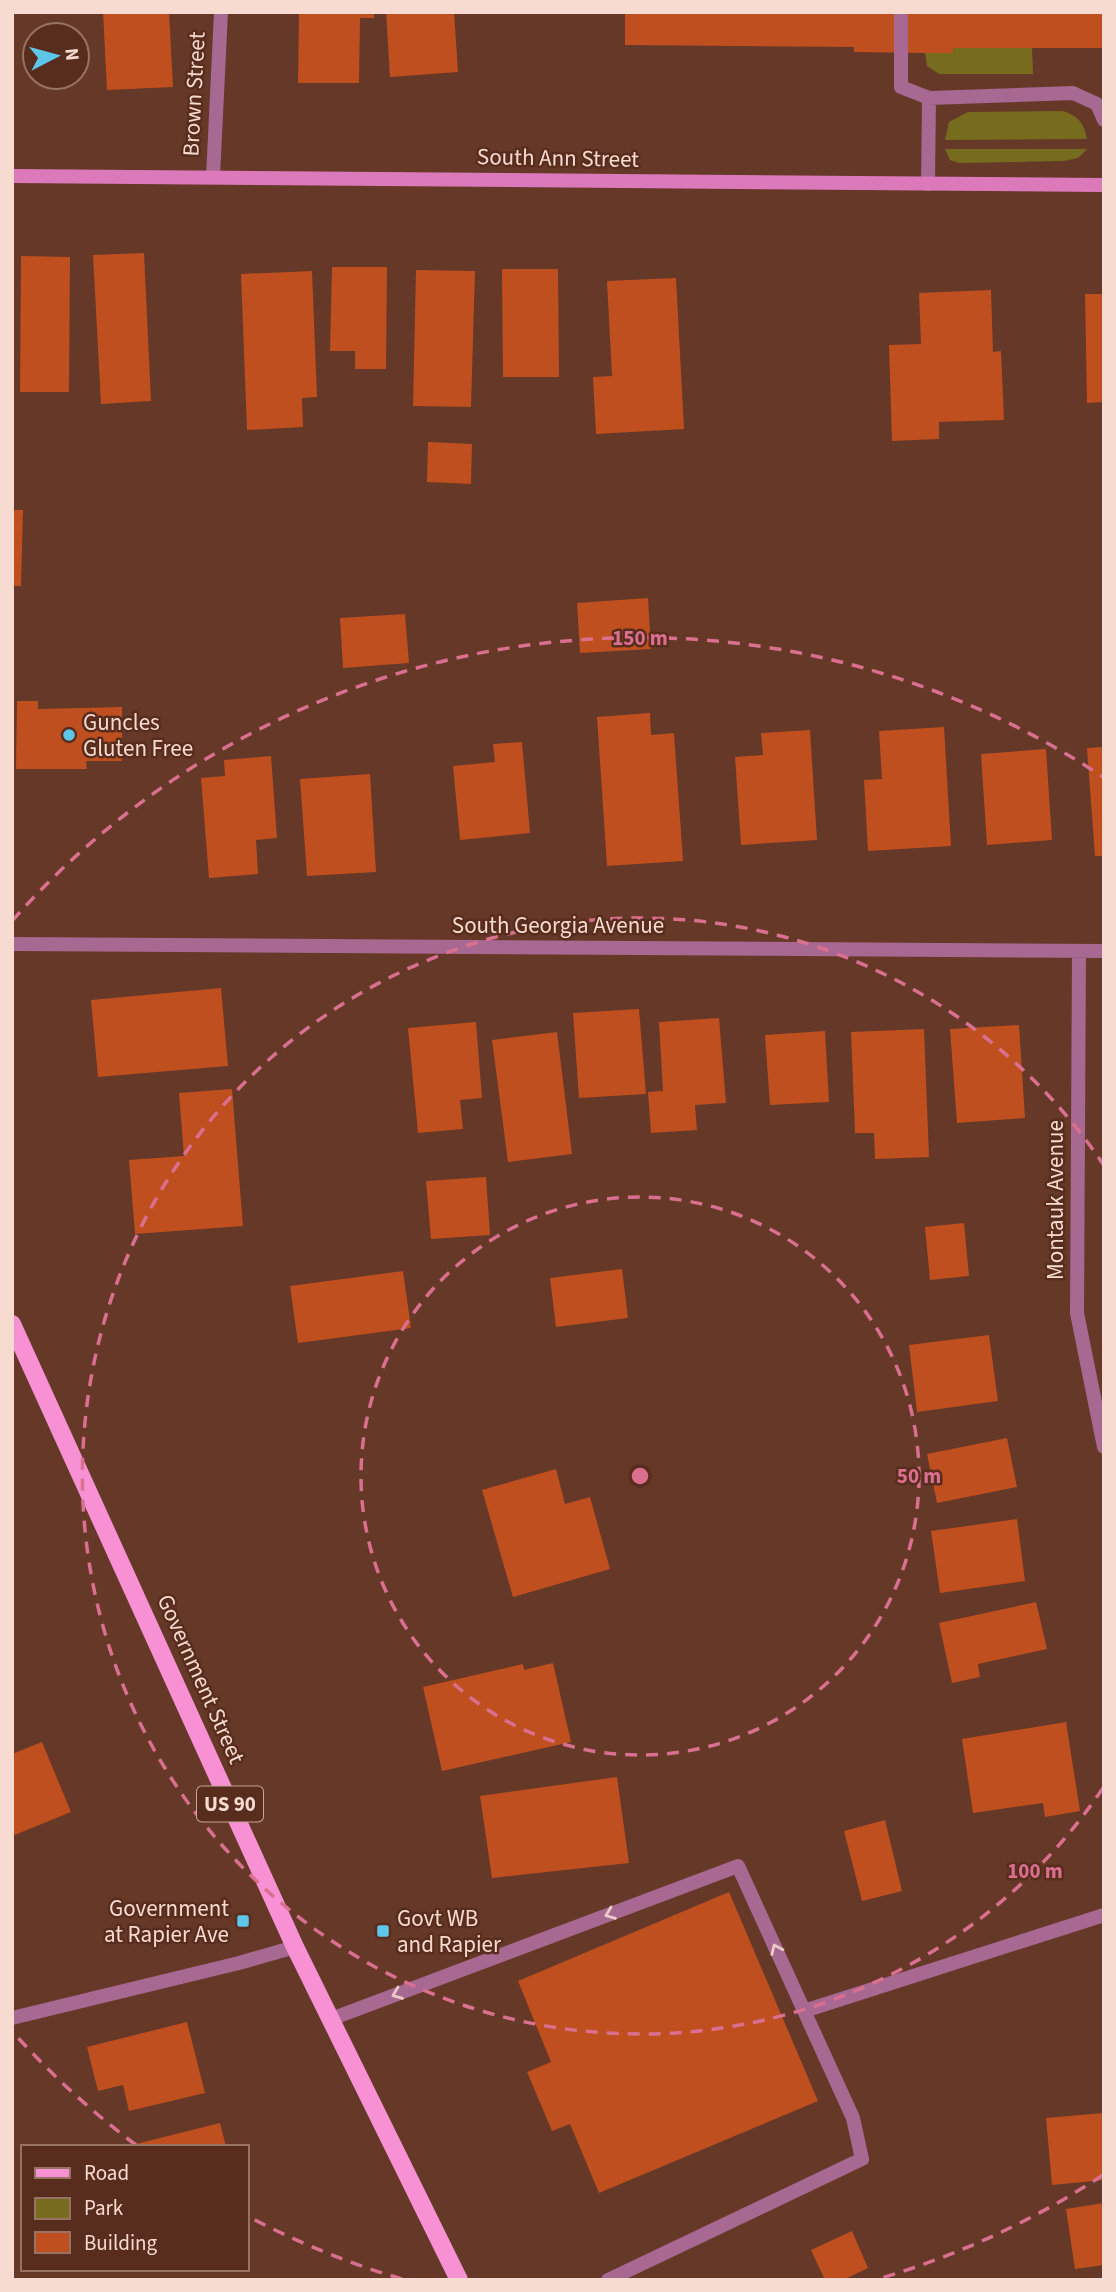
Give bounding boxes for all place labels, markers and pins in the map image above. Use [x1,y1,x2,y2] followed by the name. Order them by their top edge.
[83,706,193,765] place label: Guncles Gluten Free
[61,727,77,743] marker: Guncles Gluten Free
[628,1464,652,1488] centre of rings
[104,1892,229,1951] place label: Government at Rapier Ave
[397,1902,502,1961] place label: Govt WB and Rapier
[235,1913,251,1929] marker: Government at Rapier Ave
[375,1923,391,1939] marker: Govt WB and Rapier

